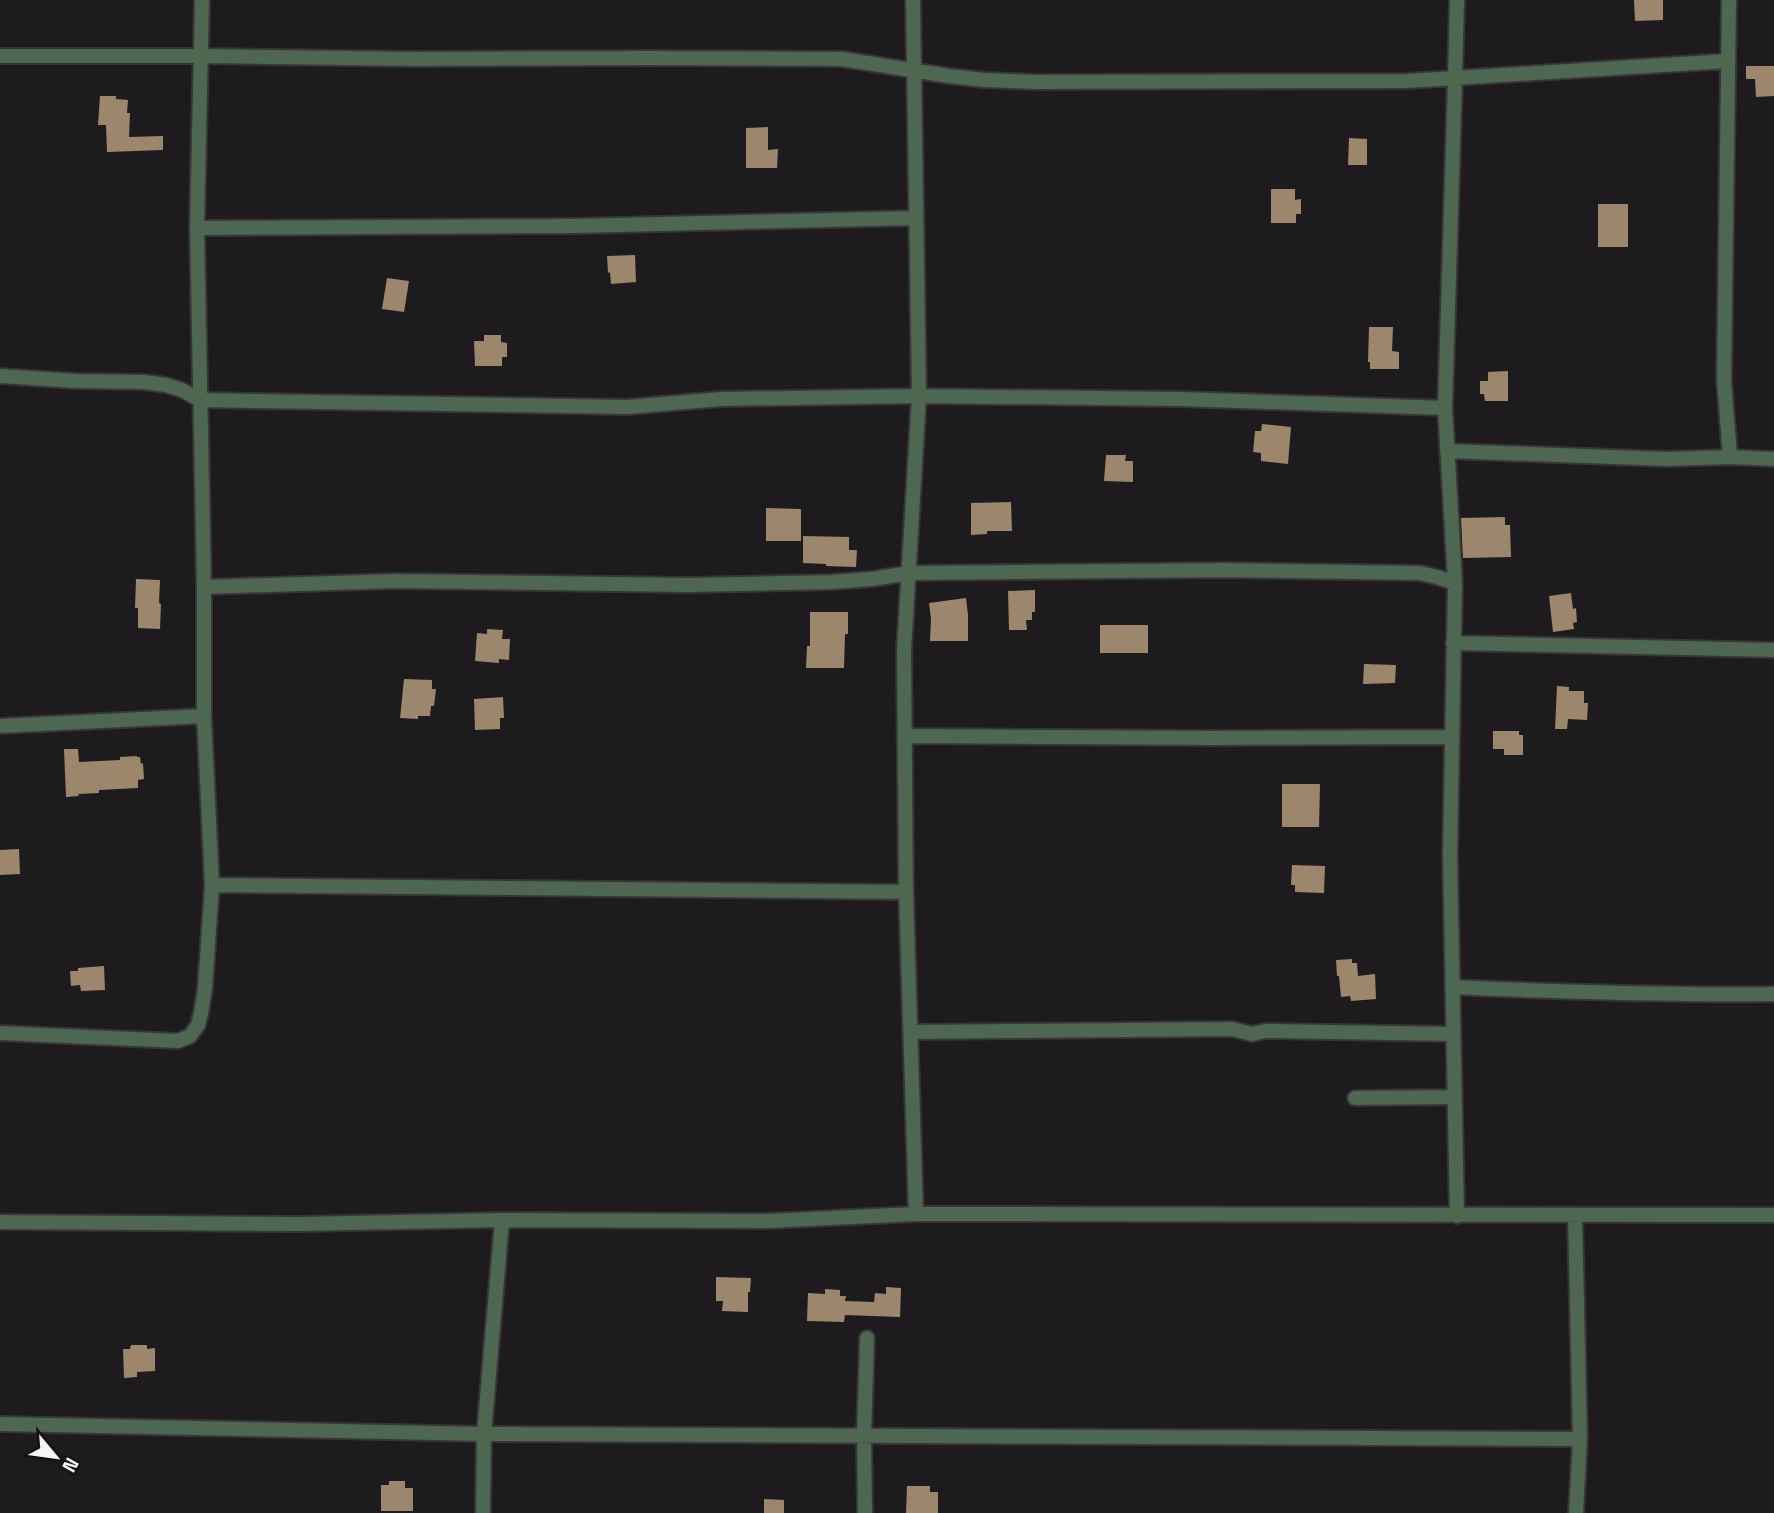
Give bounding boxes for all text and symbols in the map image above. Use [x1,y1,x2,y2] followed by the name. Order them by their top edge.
[21,1422,91,1492] north arrow
[56,1453,84,1477] text: N

